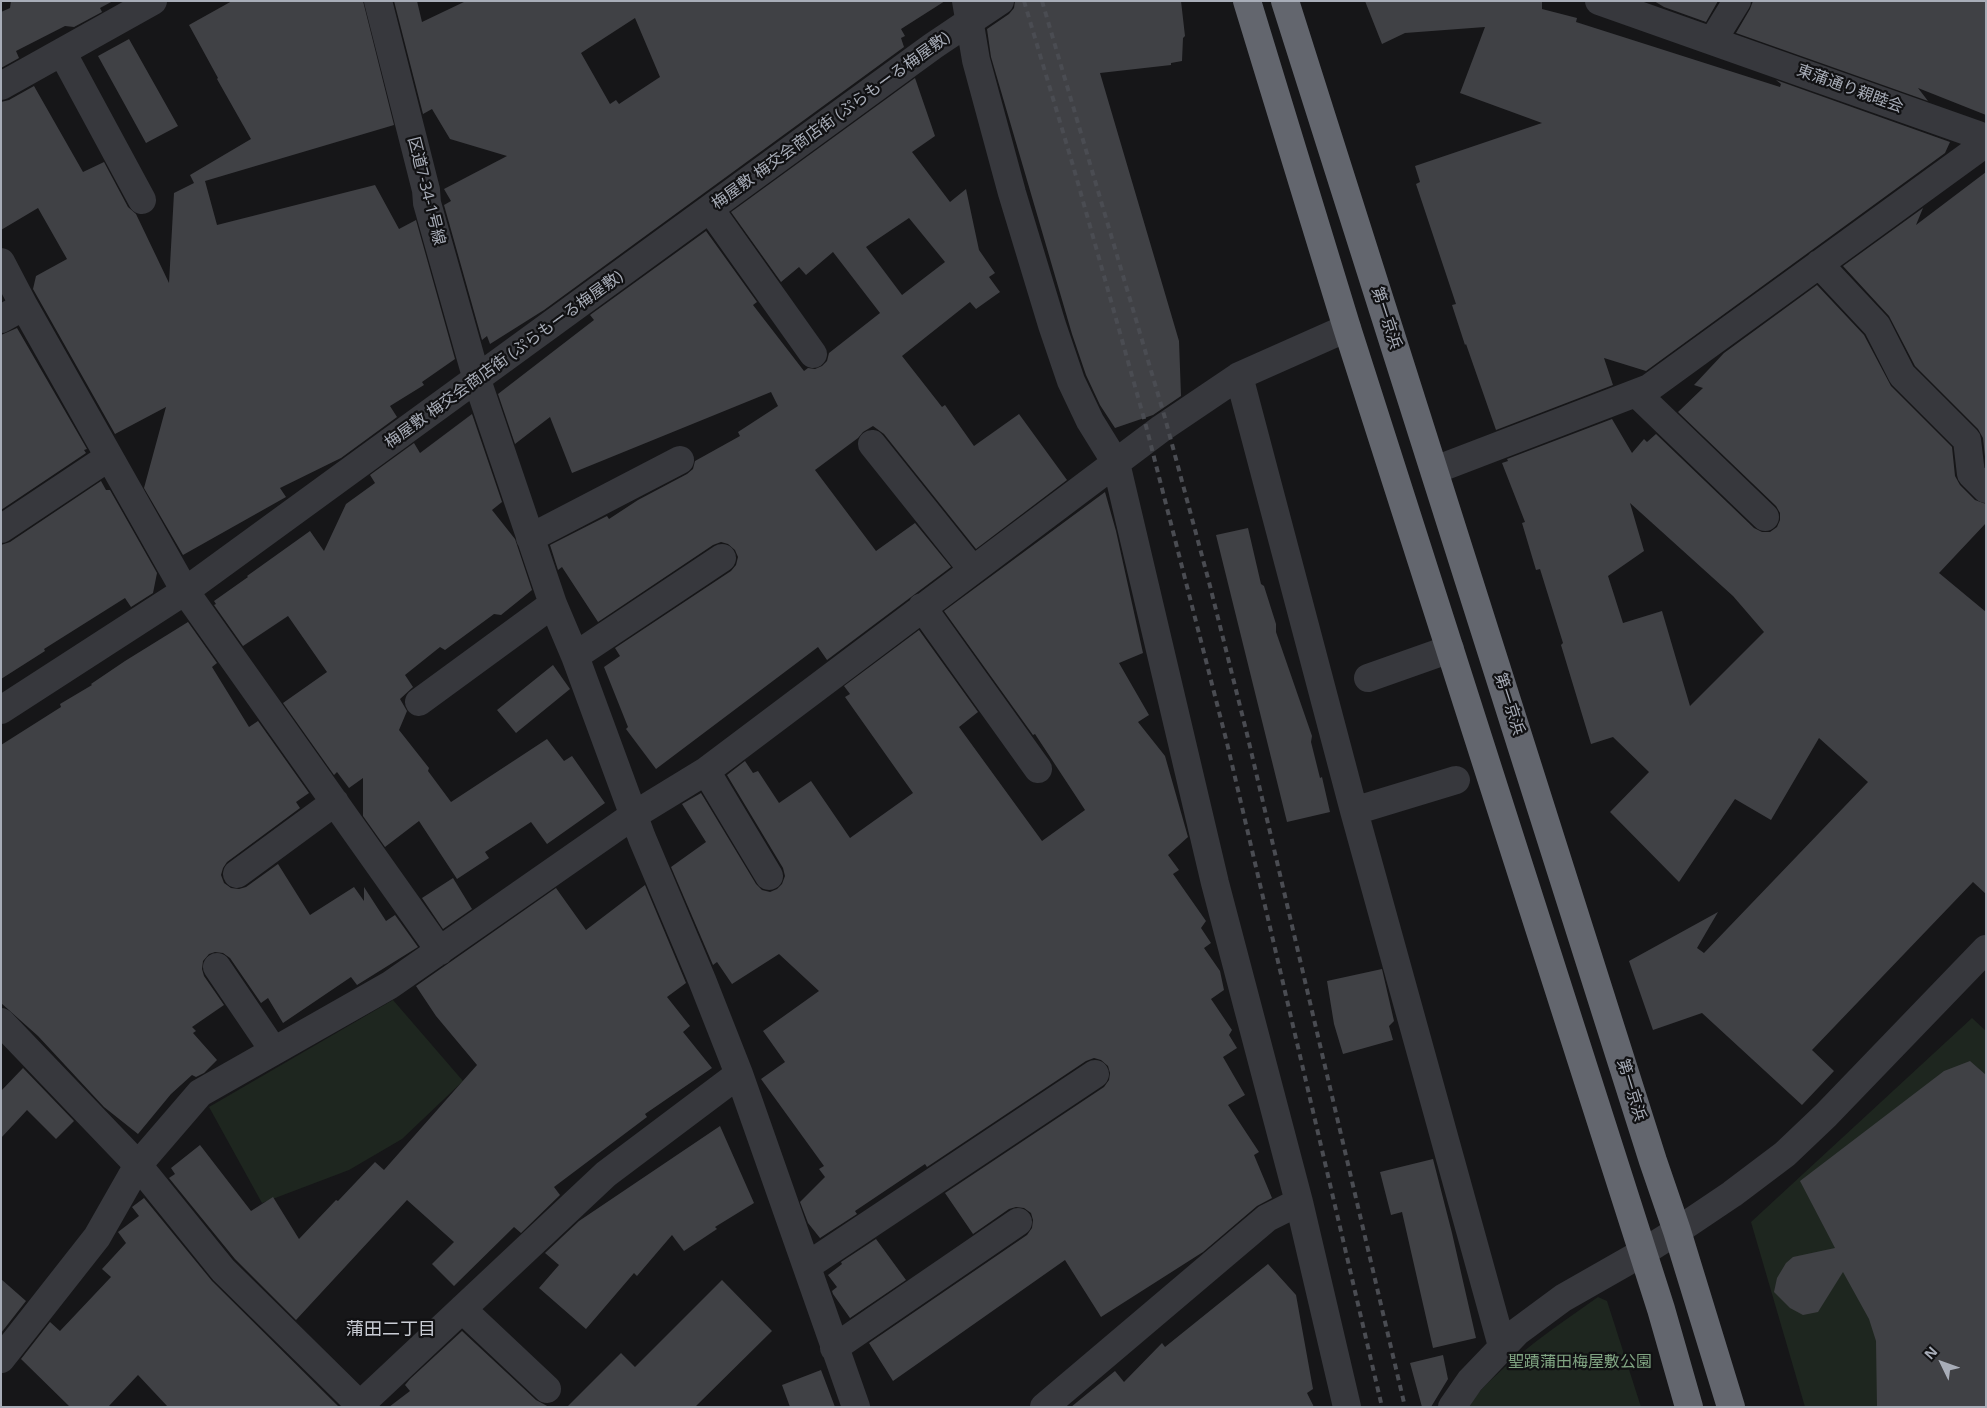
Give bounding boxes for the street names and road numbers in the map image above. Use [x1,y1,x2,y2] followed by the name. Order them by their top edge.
[708,28,954,214] street label: 梅屋敷 梅交会商店街 (ぷらもーる梅屋敷)
[1794,61,1906,117] street label: 東蒲通り親睦会
[403,135,449,247] street label: 区道7-34-1号線
[381,267,627,453] street label: 梅屋敷 梅交会商店街 (ぷらもーる梅屋敷)
[1367,285,1405,351] street label: 第一京浜
[1490,671,1528,737] street label: 第一京浜
[1612,1057,1650,1123] street label: 第一京浜

